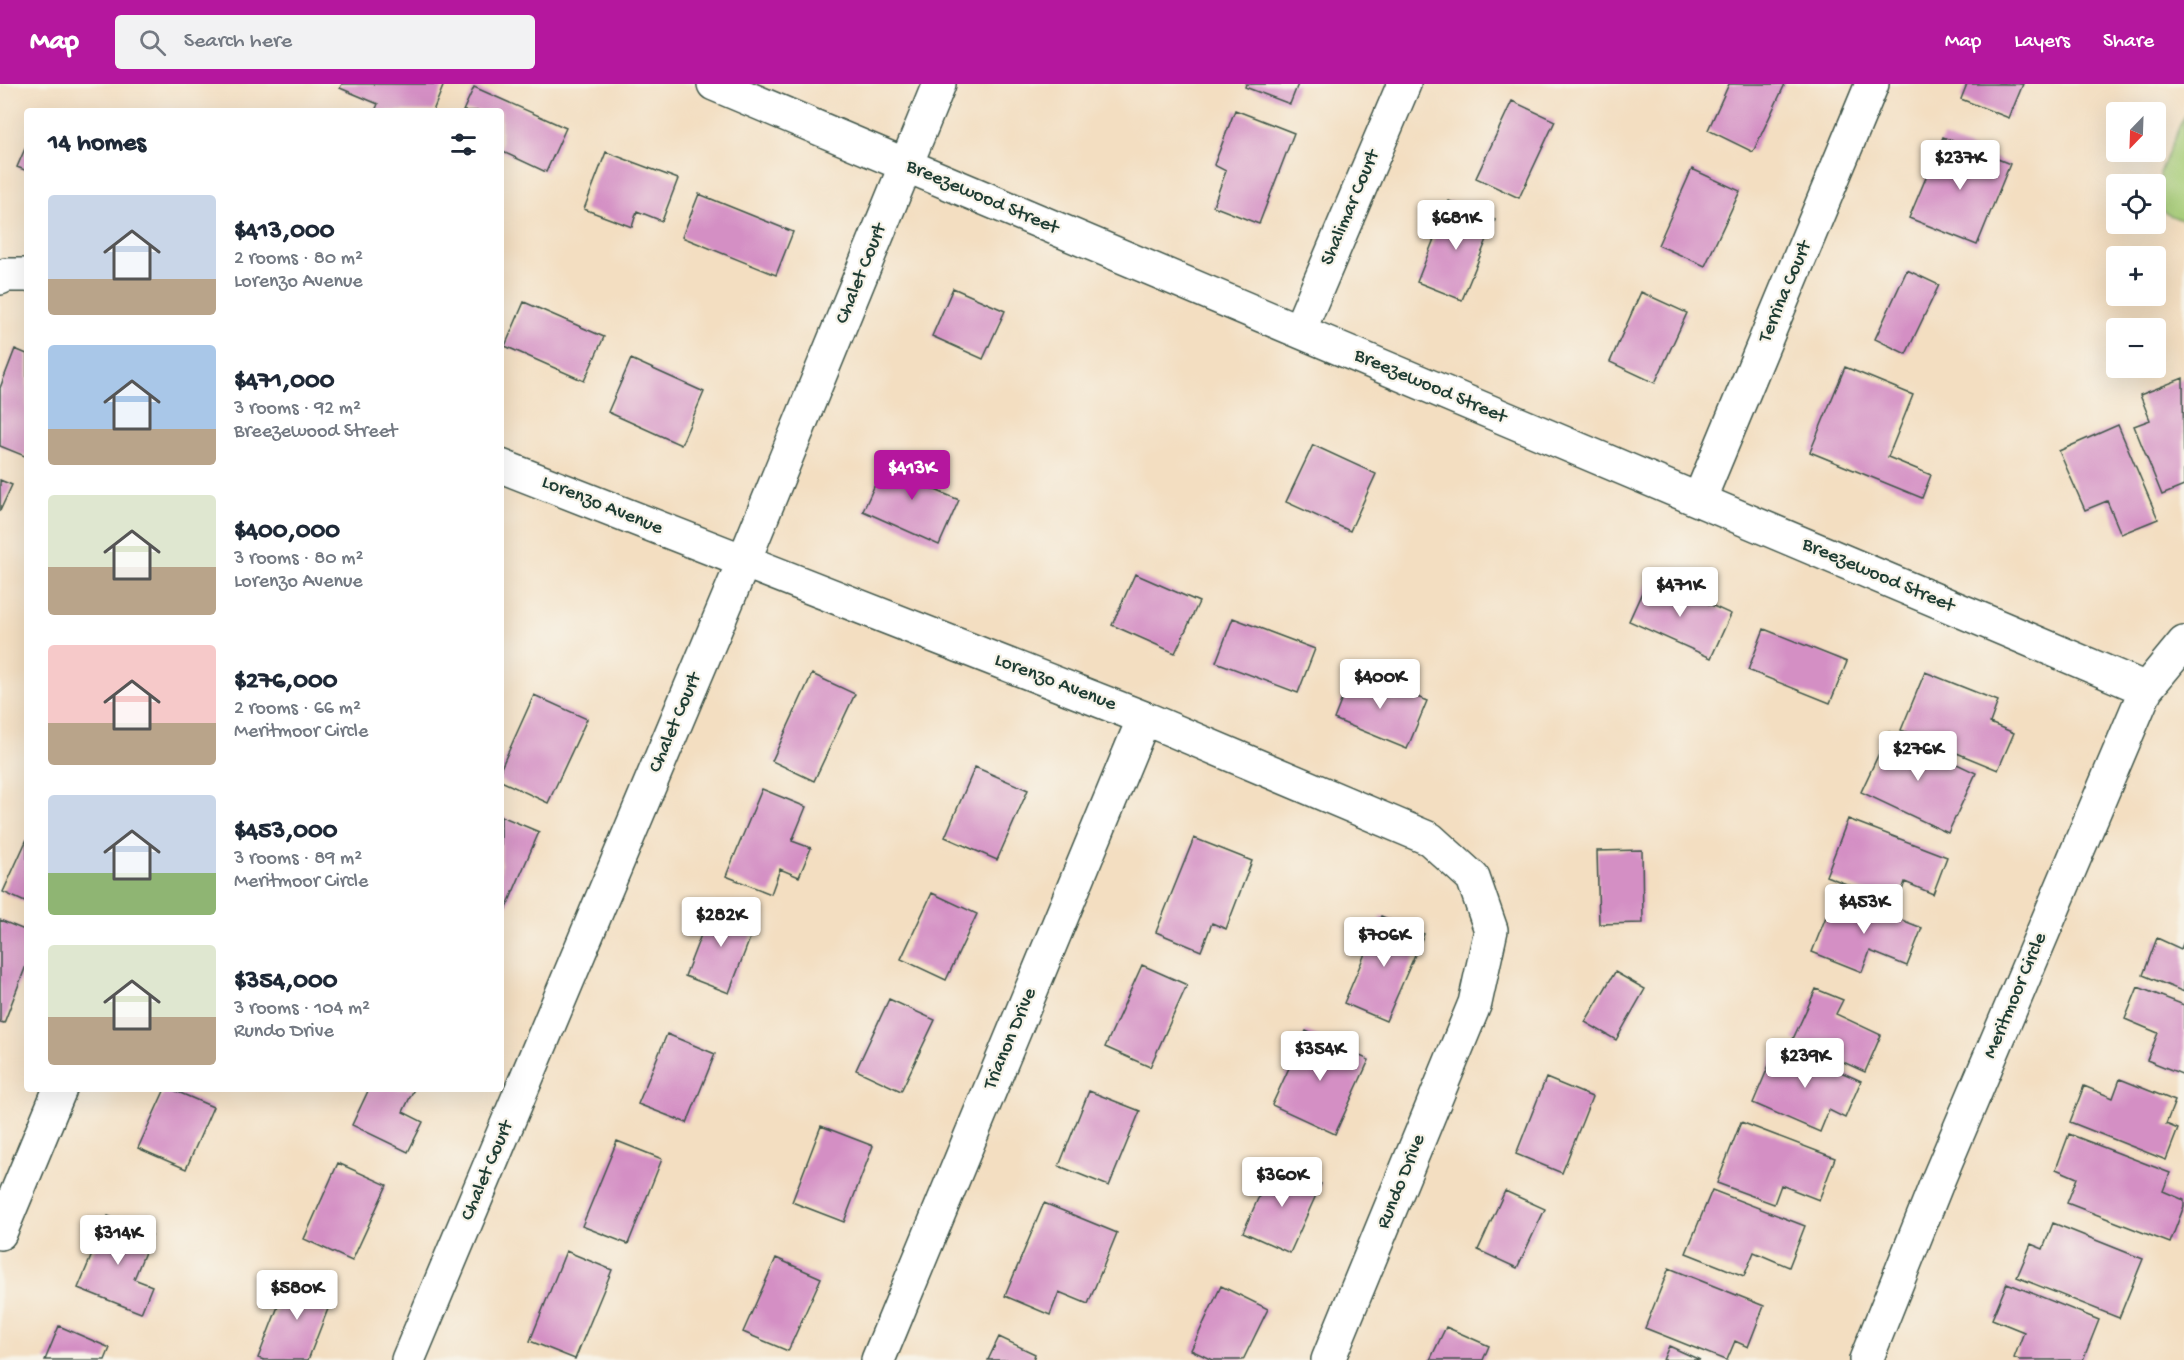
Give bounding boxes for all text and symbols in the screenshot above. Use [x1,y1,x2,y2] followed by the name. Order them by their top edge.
[115,15,535,69] search box
[30,26,79,59] text: Map
[136,26,169,59] icon: search
[184,29,292,55] text: Search here
[1945,30,1981,55] text: Map
[2014,30,2070,55] text: Layers
[2103,30,2154,55] text: Share
[2106,102,2166,162] north arrow
[2106,102,2166,378] map controls
[447,128,480,161] icon: filters
[48,129,146,160] text: 14 homes
[1918,140,2002,191] pin: $237K
[1316,145,1386,269] street label: Shalimar Court
[1935,148,1985,171] text: $237K
[902,155,1063,241] street label: Breezewood Street
[2106,174,2166,234] button: locate
[1414,200,1498,251] pin: $681K
[1431,208,1481,231] text: $681K
[234,217,334,248] text: $413,000
[96,219,168,291] icon: home
[831,219,893,328] street label: Chalet Court
[1754,236,1818,347] street label: Terrina Court
[2106,246,2166,306] button: +
[234,248,363,271] text: 2 rooms · 80 m²
[234,271,363,294] text: Lorenzo Avenue
[2106,318,2166,378] button: −
[1350,344,1511,430] street label: Breezewood Street
[234,367,334,398] text: $471,000
[96,369,168,441] icon: home
[234,398,361,421] text: 3 rooms · 92 m²
[234,421,397,444] text: Breezewood Street
[870,450,954,501] pin: $413K
[888,458,936,481] text: $413K
[538,471,667,541] street label: Lorenzo Avenue
[234,517,340,548] text: $400,000
[96,519,168,591] icon: home
[1798,533,1959,619] street label: Breezewood Street
[234,548,363,571] text: 3 rooms · 80 m²
[1638,567,1722,618] pin: $471K
[234,571,363,594] text: Lorenzo Avenue
[1656,575,1704,598] text: $471K
[991,649,1120,717] street label: Lorenzo Avenue
[1338,659,1422,710] pin: $400K
[234,667,338,698] text: $276,000
[1354,667,1406,690] text: $400K
[645,668,708,776] street label: Chalet Court
[96,669,168,741] icon: home
[234,698,361,721] text: 2 rooms · 66 m²
[234,721,368,744] text: Meritmoor Circle
[1876,731,1960,782] pin: $276K
[1893,739,1943,762] text: $276K
[234,817,338,848] text: $453,000
[96,819,168,891] icon: home
[234,848,362,871] text: 3 rooms · 89 m²
[234,871,368,894] text: Meritmoor Circle
[1822,884,1906,935] pin: $453K
[1839,892,1889,915] text: $453K
[679,897,763,948] pin: $282K
[696,905,746,928] text: $282K
[1342,917,1426,968] pin: $706K
[1358,925,1410,948] text: $706K
[1979,929,2053,1062] street label: Meritmoor Circle
[234,967,338,998] text: $354,000
[96,969,168,1041] icon: home
[979,984,1043,1094] street label: Trianon Drive
[234,998,370,1021] text: 3 rooms · 104 m²
[234,1021,334,1044] text: Rundo Drive
[1278,1031,1362,1082] pin: $354K
[1763,1038,1847,1089] pin: $239K
[1295,1039,1345,1062] text: $354K
[1780,1046,1830,1069] text: $239K
[457,1116,520,1224] street label: Chalet Court
[1373,1131,1432,1233] street label: Rundo Drive
[1240,1157,1324,1208] pin: $360K
[1256,1165,1308,1188] text: $360K
[76,1215,160,1266] pin: $314K
[94,1223,142,1246] text: $314K
[255,1270,339,1321] pin: $580K
[271,1278,323,1301] text: $580K

